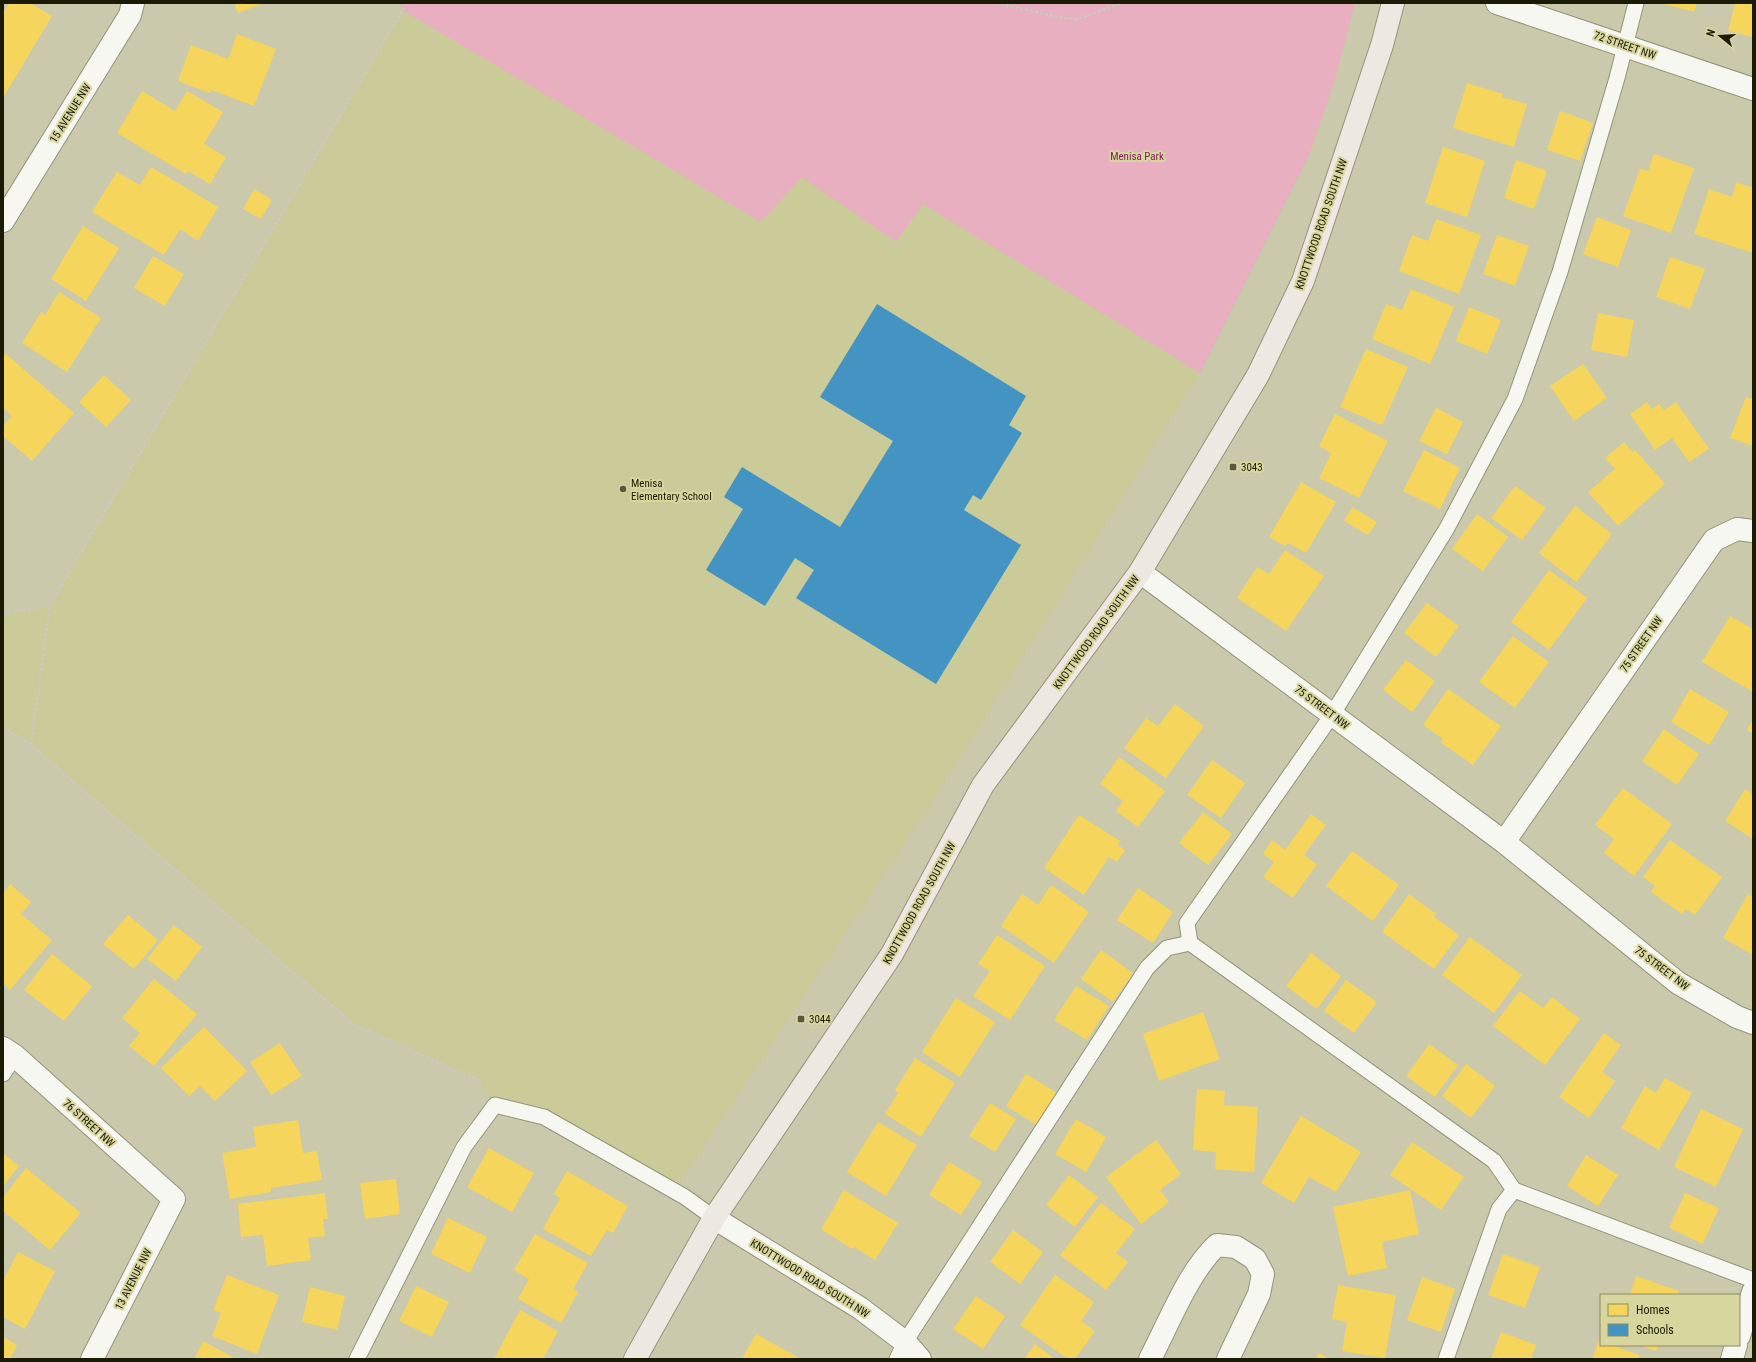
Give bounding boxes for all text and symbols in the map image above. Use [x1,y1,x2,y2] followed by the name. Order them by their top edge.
[1700,16,1740,56] north arrow
[1704,28,1718,38] text: N
[1592,29,1658,62] street label: 72 STREET NW
[47,81,94,145] street label: 15 AVENUE NW
[1110,150,1164,163] park label: Menisa Park
[1293,156,1350,291] street label: KNOTTWOOD ROAD SOUTH NW
[1241,461,1263,474] place label: 3043
[1228,462,1238,472] marker: 3043
[631,477,712,503] place label: Menisa Elementary School
[618,484,628,494] marker: Menisa Elementary School
[1051,572,1142,692] street label: KNOTTWOOD ROAD SOUTH NW
[1617,613,1666,675] street label: 75 STREET NW
[1292,683,1352,732] street label: 75 STREET NW
[880,839,959,967] street label: KNOTTWOOD ROAD SOUTH NW
[1632,944,1692,993] street label: 75 STREET NW
[809,1013,831,1026] place label: 3044
[796,1014,806,1024] marker: 3044
[60,1097,118,1150] street label: 76 STREET NW
[748,1236,872,1321] street label: KNOTTWOOD ROAD SOUTH NW
[112,1246,155,1312] street label: 13 AVENUE NW
[1600,1294,1740,1346] legend
[1636,1303,1670,1317] text: Homes
[1636,1323,1674,1337] text: Schools

